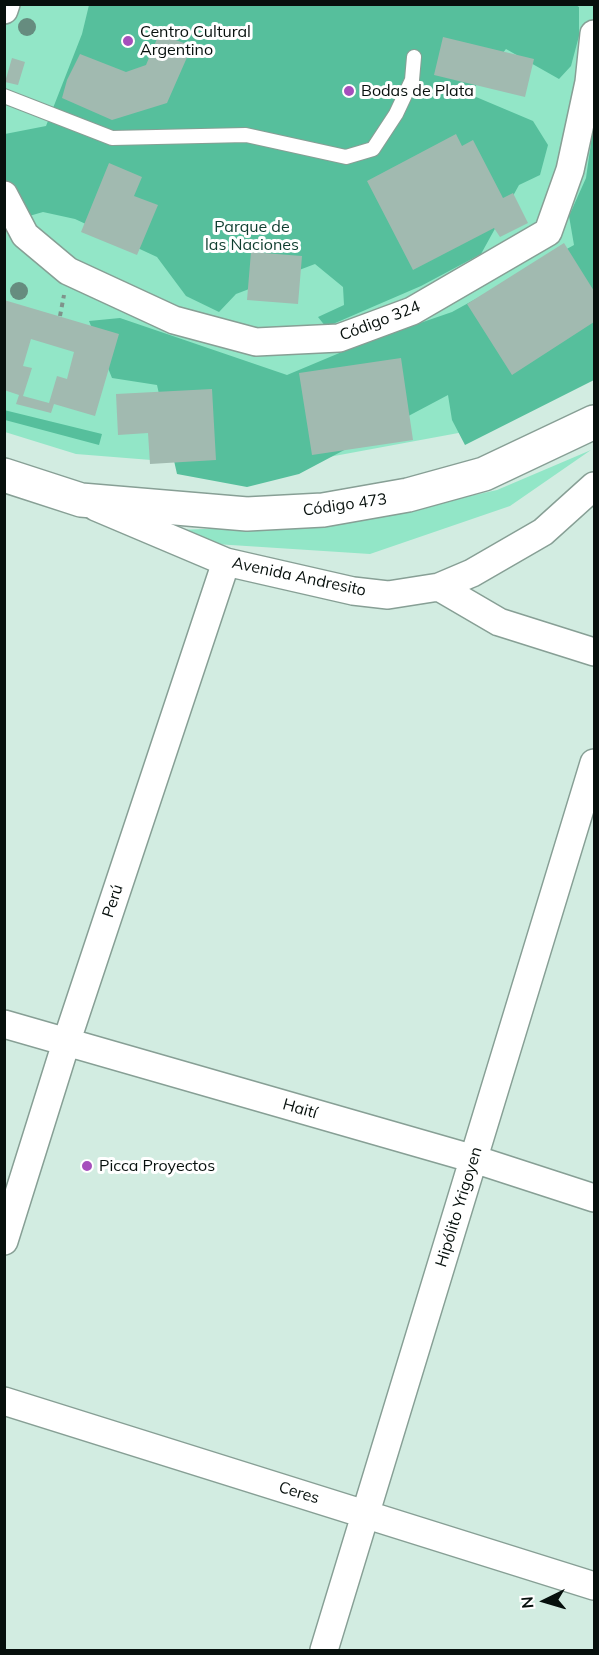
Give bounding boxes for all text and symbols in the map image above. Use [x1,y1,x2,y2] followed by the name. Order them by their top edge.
[140,22,251,60] place label: Centro Cultural Argentino
[121,34,135,48] marker: Centro Cultural Argentino
[361,81,474,101] place label: Bodas de Plata
[342,84,356,98] marker: Bodas de Plata
[205,217,299,255] park label: Parque de las Naciones
[337,297,423,345] street label: Código 324
[302,490,388,520] street label: Código 473
[230,553,368,601] street label: Avenida Andresito
[99,882,127,920] street label: Perú
[280,1095,320,1123] street label: Haití
[432,1145,486,1269] street label: Hipólito Yrigoyen
[99,1156,215,1176] place label: Picca Proyectos
[80,1159,94,1173] marker: Picca Proyectos
[276,1478,322,1508] street label: Ceres
[515,1571,575,1631] north arrow
[517,1596,538,1609] text: N

